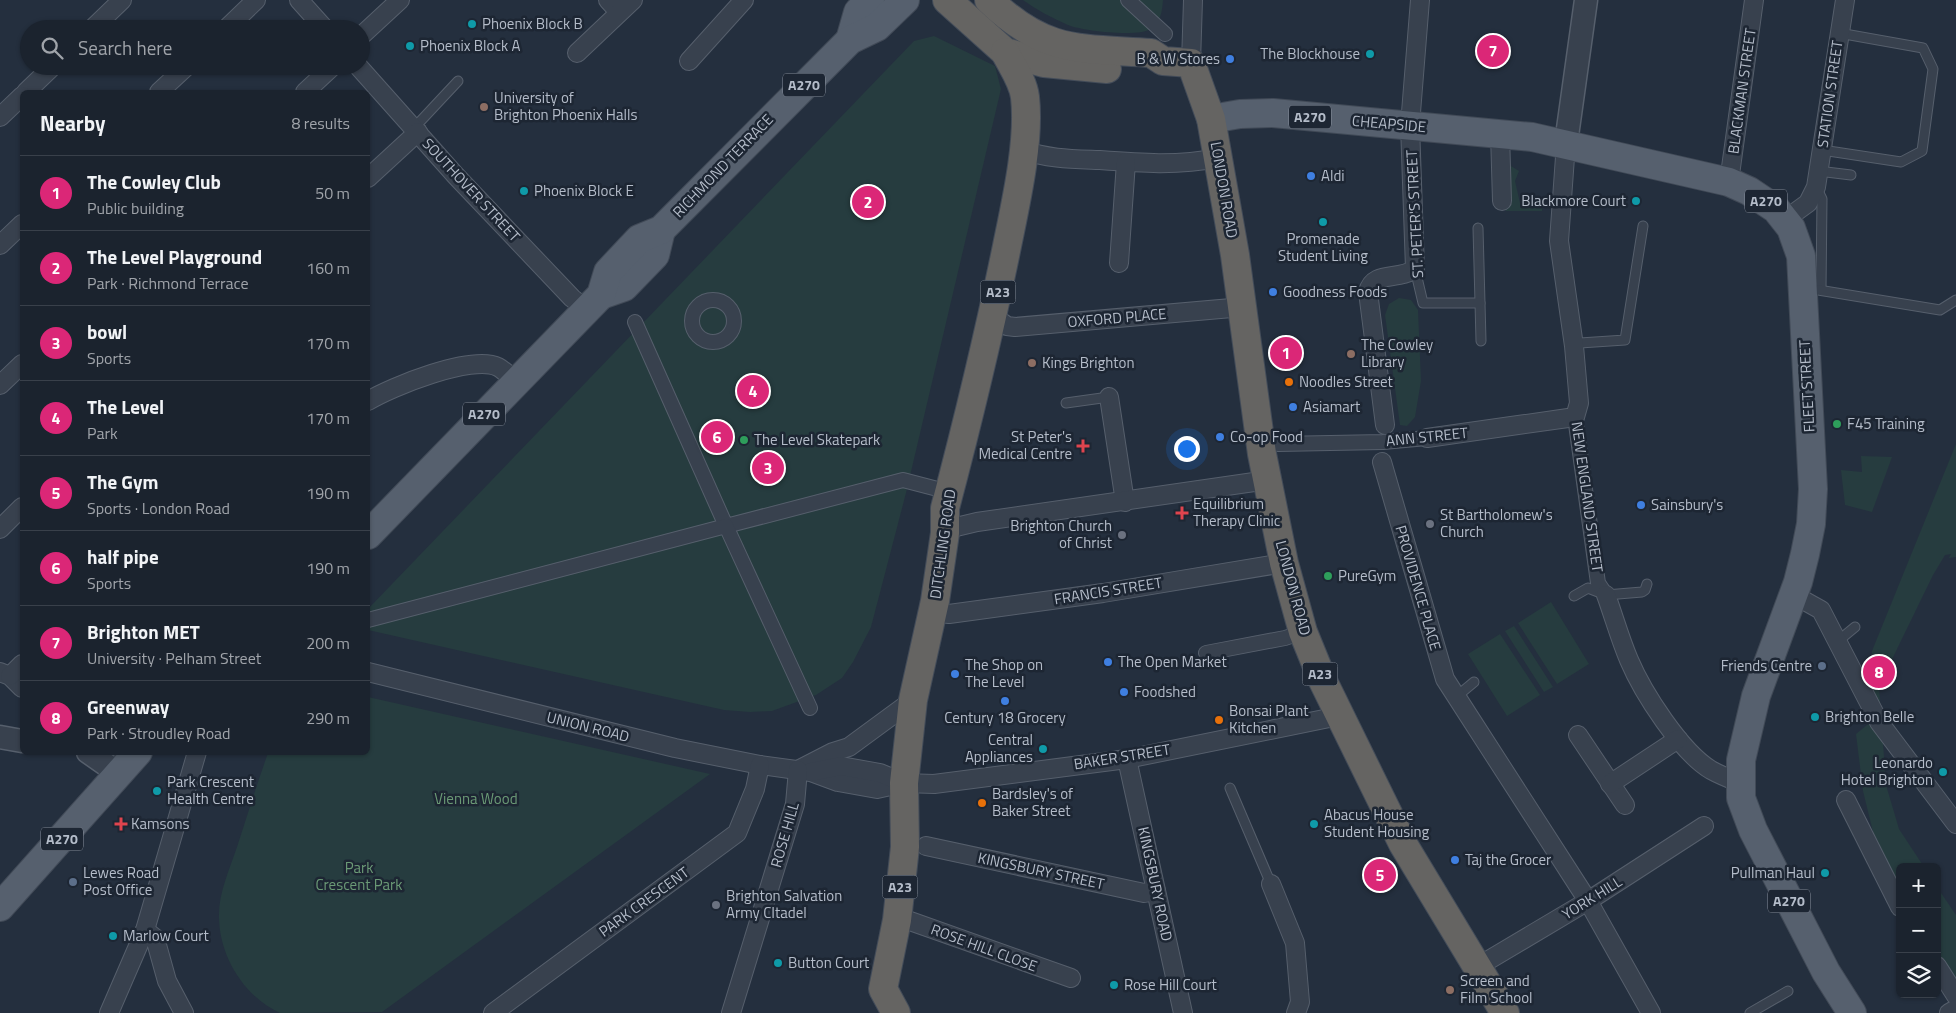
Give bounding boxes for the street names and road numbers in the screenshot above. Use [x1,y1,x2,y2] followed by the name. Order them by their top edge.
[1721,27,1762,155] street label: BLACKMAN STREET
[1811,39,1848,149] street label: STATION STREET
[783,74,825,96] road number: A270
[1289,105,1331,128] road number: A270
[667,109,778,223] street label: RICHMOND TERRACE
[1351,109,1427,138] street label: CHEAPSIDE
[417,133,526,247] street label: SOUTHOVER STREET
[1205,140,1244,240] street label: LONDON ROAD
[1400,149,1429,279] street label: ST. PETER'S STREET
[1745,190,1787,212] road number: A270
[980,280,1016,304] road number: A23
[1067,302,1167,333] street label: OXFORD PLACE
[1793,339,1820,433] street label: FLEET STREET
[463,402,505,426] road number: A270
[1566,420,1609,574] street label: NEW ENGLAND STREET
[1385,421,1469,452] street label: ANN STREET
[923,488,962,600] street label: DITCHLING ROAD
[1390,522,1447,653] street label: PROVIDENCE PLACE
[1270,538,1317,638] street label: LONDON ROAD
[1052,571,1164,610] street label: FRANCIS STREET
[1302,662,1338,686] road number: A23
[544,705,632,748] street label: UNION ROAD
[1072,738,1172,775] street label: BAKER STREET
[764,799,805,870] street label: ROSE HILL
[1132,825,1179,943] street label: KINGSBURY ROAD
[41,828,83,851] road number: A270
[976,846,1107,895] street label: KINGSBURY STREET
[594,861,694,942] street label: PARK CRESCENT
[1557,870,1626,925] street label: YORK HILL
[882,876,918,899] road number: A23
[1768,889,1810,912] road number: A270
[928,918,1041,977] street label: ROSE HILL CLOSE

